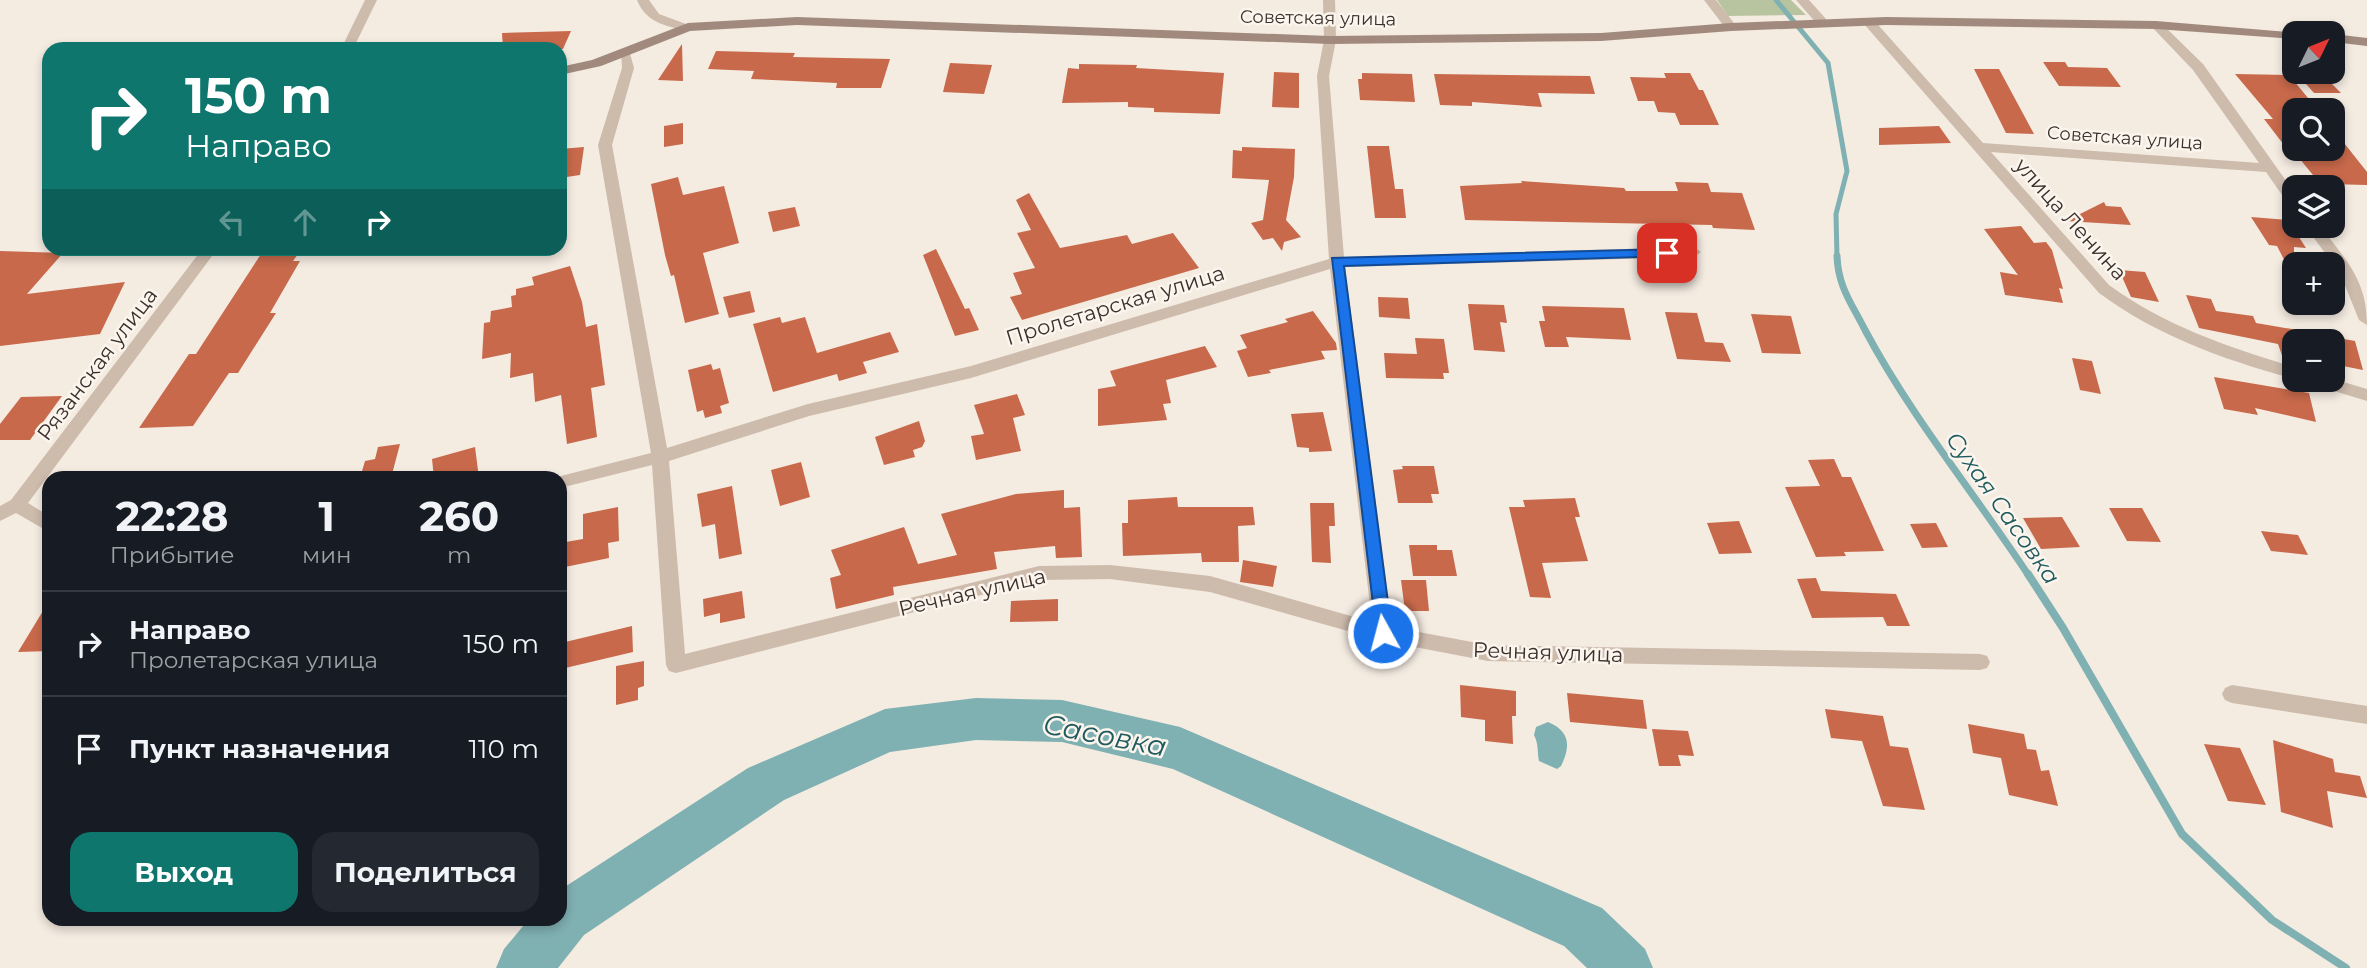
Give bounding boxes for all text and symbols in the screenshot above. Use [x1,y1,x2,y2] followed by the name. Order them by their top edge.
[1240,6,1396,30] street label: Советская улица
[2282,21,2345,84] north arrow
[2282,21,2345,392] map controls
[185,66,332,125] text: 150 m
[70,70,161,161] icon: right
[2282,98,2345,161] button: search
[2046,122,2204,154] street label: Советская улица
[185,126,332,165] text: Направо
[2009,152,2132,285] street label: улица Ленина
[2282,175,2345,238] button: layers
[213,203,251,241] icon: left
[286,203,324,241] icon: ahead
[359,203,397,241] icon: right
[1637,223,1697,283] pin
[1648,234,1686,272] icon: arrive
[2282,252,2345,315] button: +
[1003,260,1227,350] street label: Пролетарская улица
[32,283,162,445] street label: Рязанская улица
[2282,329,2345,392] button: −
[1940,426,2066,590] water label: Сухая Сасовка
[115,490,229,542] text: 22:28
[319,490,335,542] text: 1
[419,490,499,542] text: 260
[110,541,234,569] text: Прибытие
[302,541,352,569] text: мин
[447,541,472,569] text: m
[896,563,1048,621] street label: Речная улица
[1346,596,1420,670] position arrow
[129,614,250,646] text: Направо
[70,625,108,663] icon: right
[463,628,539,660] text: 150 m
[1472,637,1624,667] street label: Речная улица
[129,646,378,674] text: Пролетарская улица
[1040,706,1170,764] water label: Сасовка
[70,730,108,768] icon: arrive
[129,733,390,765] text: Пункт назначения
[469,733,539,765] text: 110 m
[70,832,298,912] button: Выход
[312,832,539,912] button: Поделиться

